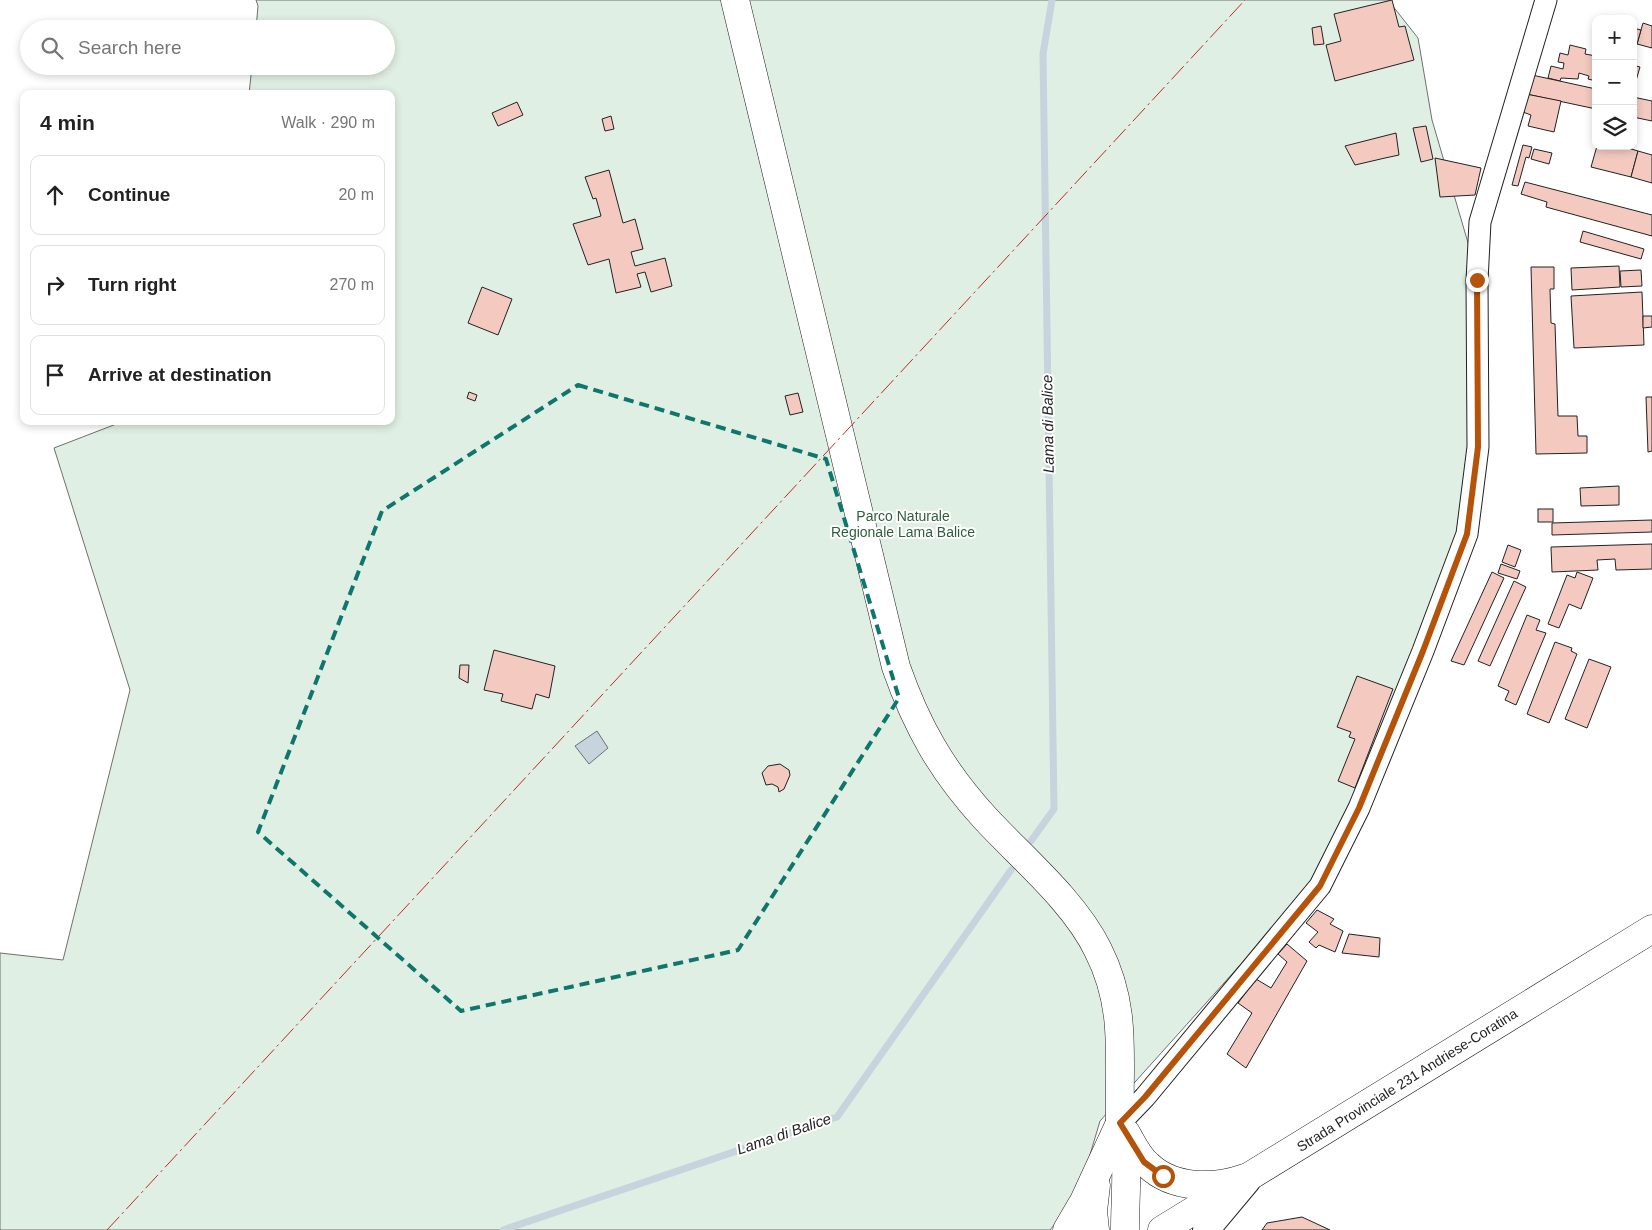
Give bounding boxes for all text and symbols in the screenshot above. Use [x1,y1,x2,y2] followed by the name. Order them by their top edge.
[1592,15,1637,150] map controls
[1592,15,1637,60] button: +
[20,20,395,75] search box
[38,34,66,62] icon: search
[78,37,182,58] text: Search here
[1592,60,1637,105] button: −
[1592,105,1637,150] button: layers
[40,111,95,134] text: 4 min
[281,114,375,131] text: Walk · 290 m
[41,181,69,209] icon: ahead
[88,184,170,205] text: Continue
[338,186,374,203] text: 20 m
[1466,269,1489,292] route end
[41,271,69,299] icon: right
[88,274,176,295] text: Turn right
[330,276,374,293] text: 270 m
[41,361,69,389] icon: arrive
[88,364,272,385] text: Arrive at destination
[1038,375,1057,473] water label: Lama di Balice
[831,508,975,540] park label: Parco Naturale Regionale Lama Balice
[1294,1005,1520,1155] street label: Strada Provinciale 231 Andriese-Coratina
[735,1109,833,1158] water label: Lama di Balice
[1152,1165,1175,1188] route start

